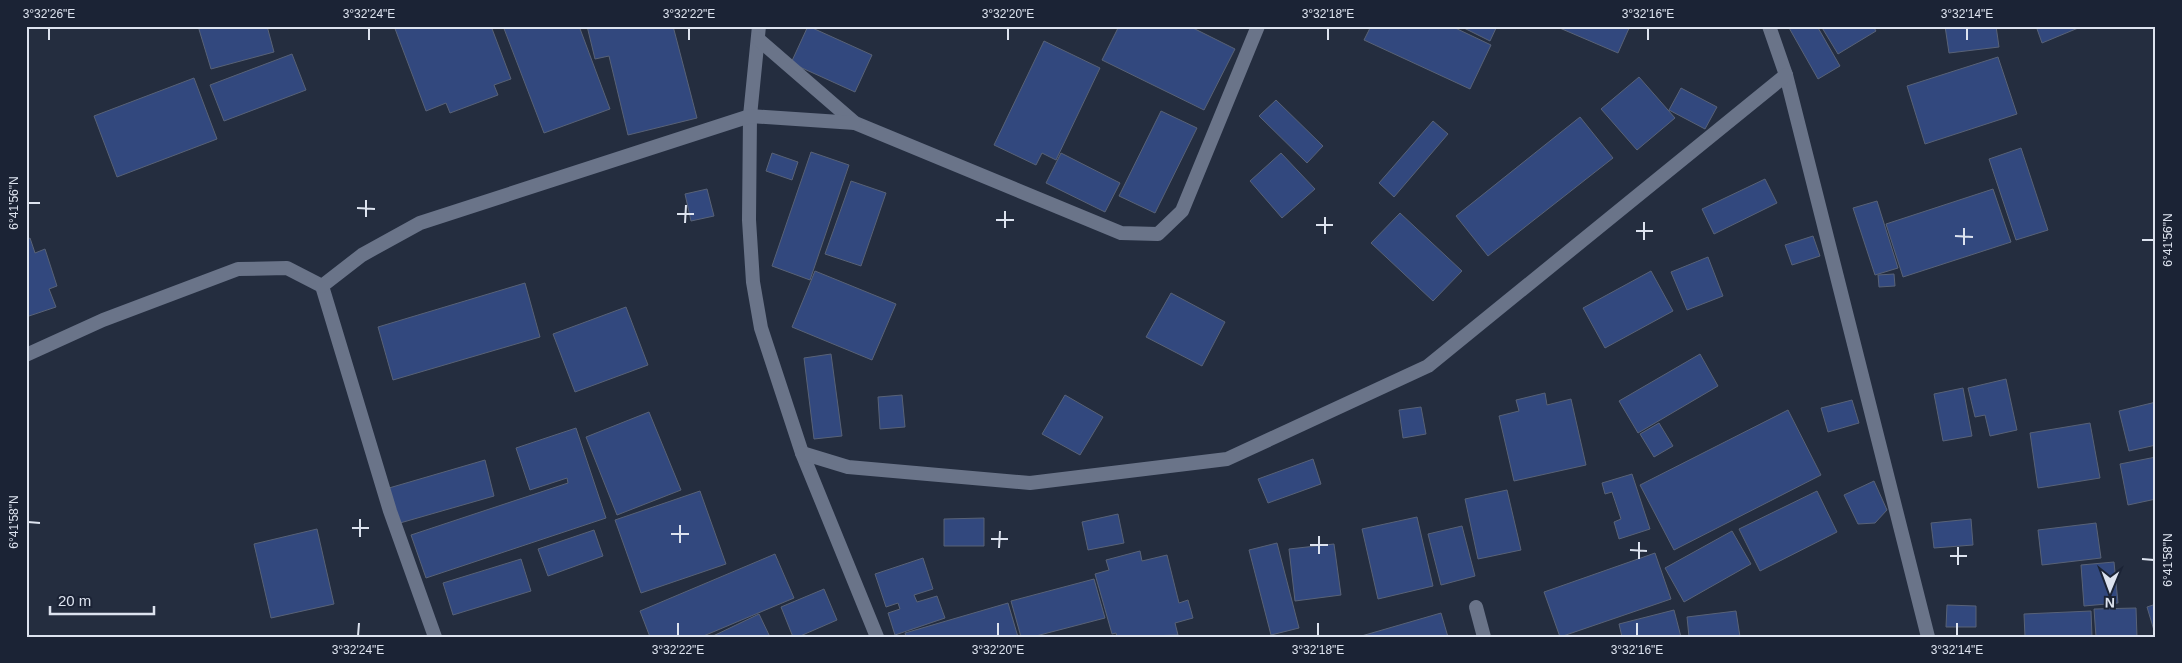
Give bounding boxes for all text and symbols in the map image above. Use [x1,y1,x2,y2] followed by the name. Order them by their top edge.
[23,7,75,21] text: 3°32'26"E
[343,7,395,21] text: 3°32'24"E
[663,7,715,21] text: 3°32'22"E
[982,7,1034,21] text: 3°32'20"E
[1302,7,1354,21] text: 3°32'18"E
[1622,7,1674,21] text: 3°32'16"E
[1941,7,1993,21] text: 3°32'14"E
[7,176,21,230] text: 6°41'56"N
[2161,213,2175,267] text: 6°41'56"N
[7,495,21,549] text: 6°41'58"N
[2161,533,2175,587] text: 6°41'58"N
[2084,566,2134,616] north arrow
[50,583,154,615] scale bar
[58,592,91,609] text: 20 m
[2105,595,2115,611] text: N
[332,643,384,657] text: 3°32'24"E
[652,643,704,657] text: 3°32'22"E
[972,643,1024,657] text: 3°32'20"E
[1292,643,1344,657] text: 3°32'18"E
[1611,643,1663,657] text: 3°32'16"E
[1931,643,1983,657] text: 3°32'14"E

